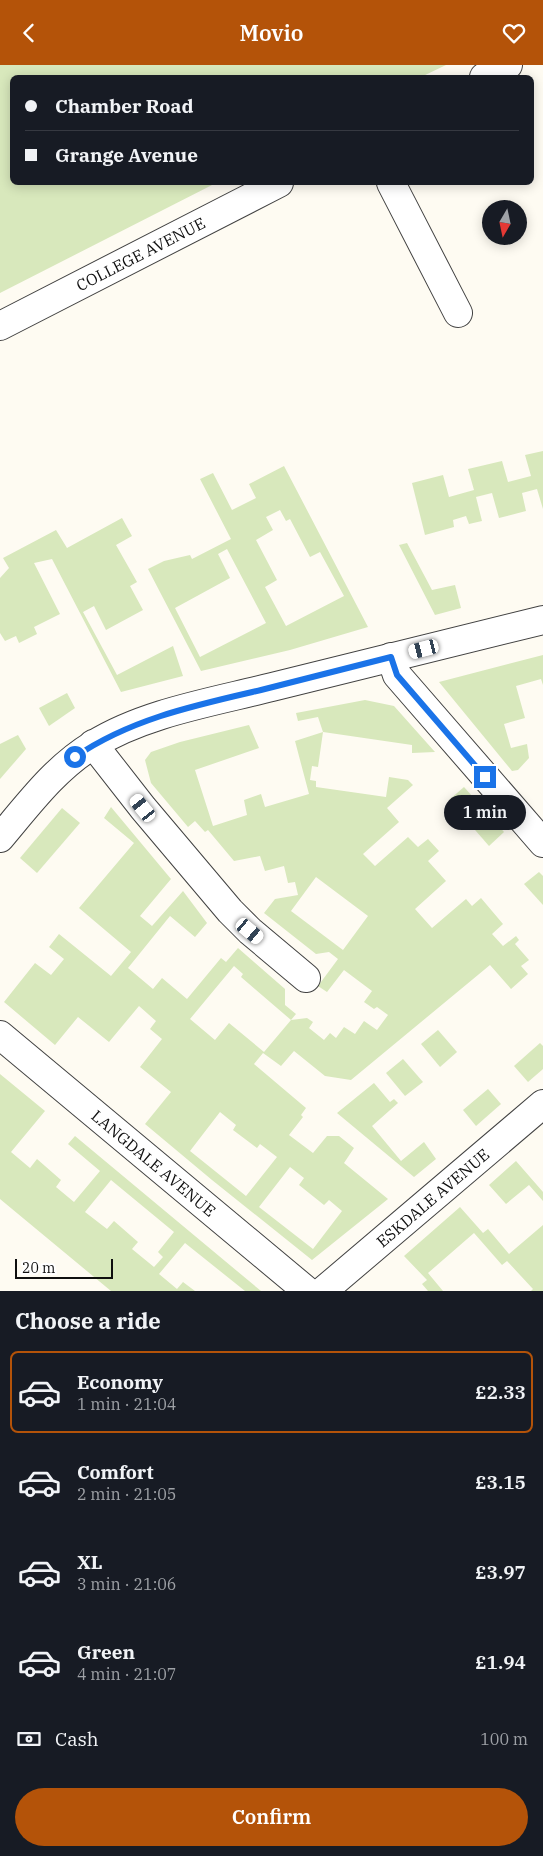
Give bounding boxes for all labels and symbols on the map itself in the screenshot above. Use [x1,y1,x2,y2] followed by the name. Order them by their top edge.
[482,200,528,245] north arrow
[73,213,208,295] street label: COLLEGE AVENUE
[407,638,440,660] car
[64,746,86,768] route start
[474,766,496,788] route end
[127,792,158,824] car
[444,795,526,829] callout: 1 min
[233,916,266,946] car
[87,1106,220,1221] street label: LANGDALE AVENUE
[372,1144,493,1251] street label: ESKDALE AVENUE
[15,1256,112,1279] scale bar

